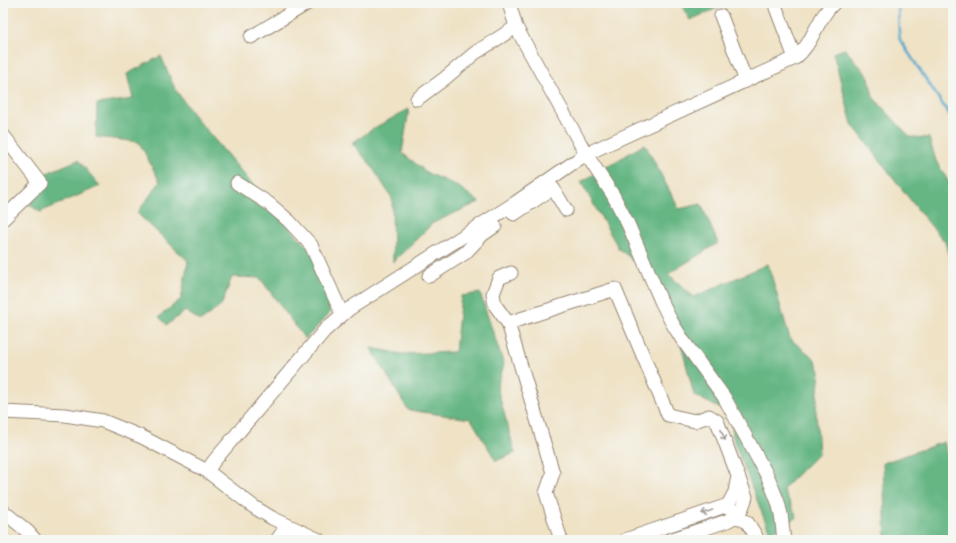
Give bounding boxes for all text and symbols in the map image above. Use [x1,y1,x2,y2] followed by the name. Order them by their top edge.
[719,428,727,440] one-way arrow
[701,509,714,516] one-way arrow

